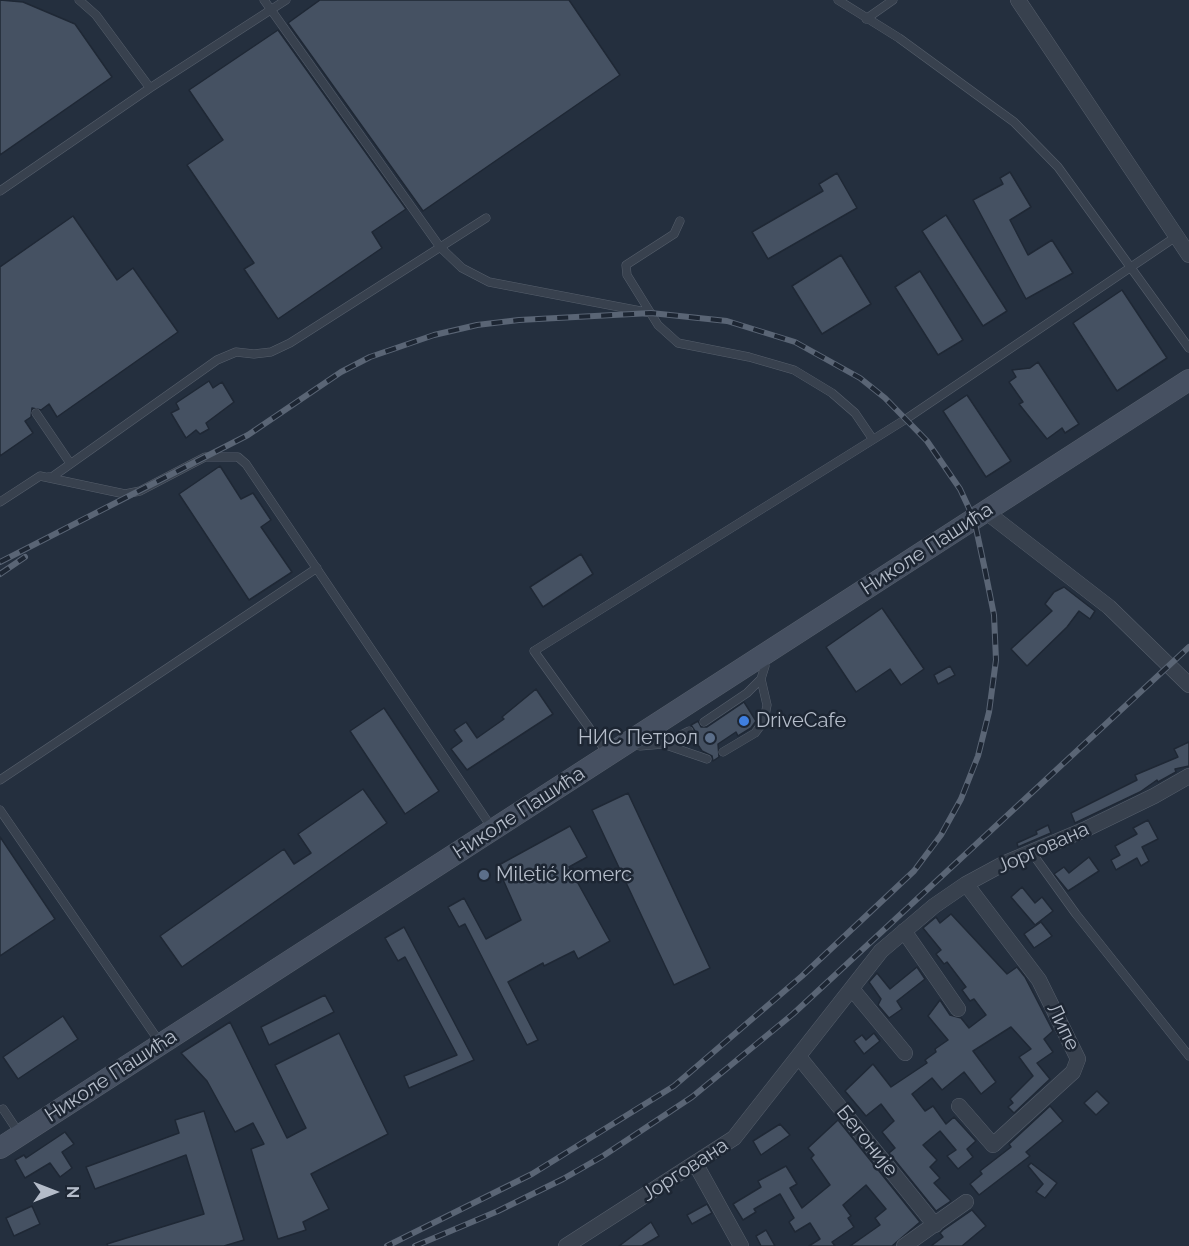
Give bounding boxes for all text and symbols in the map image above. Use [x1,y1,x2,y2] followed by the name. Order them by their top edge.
[857,497,997,601] street label: Николе Пашића
[756,709,846,733] place label: DriveCafe
[737,714,751,728] marker: DriveCafe
[578,726,698,750] place label: НИС Петрол
[703,731,717,745] marker: НИС Петрол
[449,761,589,865] street label: Николе Пашића
[993,817,1093,879] street label: Јоргована
[496,863,632,887] place label: Miletić komerc
[477,868,491,882] marker: Miletić komerc
[1041,999,1085,1055] street label: Липе
[41,1024,181,1128] street label: Николе Пашића
[831,1101,903,1181] street label: Бегоније
[637,1133,733,1207] street label: Јоргована
[24,1162,84,1222] north arrow
[63,1186,82,1198] text: N

